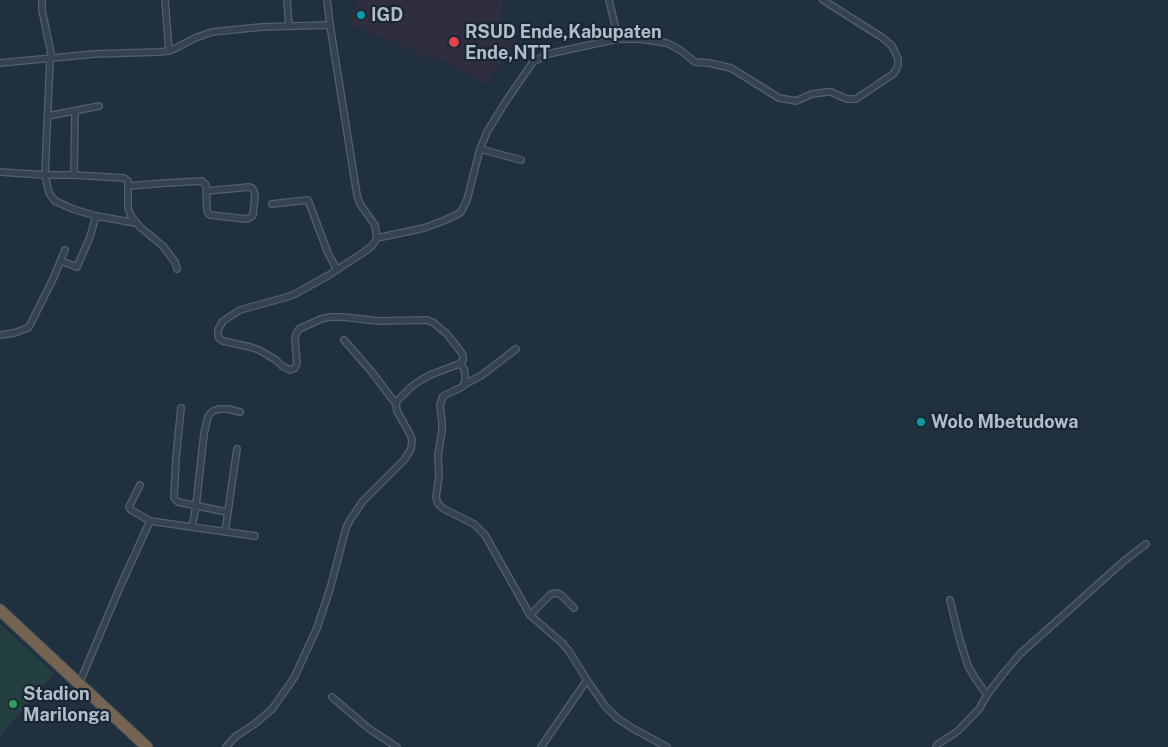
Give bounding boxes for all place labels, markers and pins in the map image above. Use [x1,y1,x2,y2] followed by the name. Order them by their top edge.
[371,4,403,26] place label: IGD
[355,9,367,21] marker: IGD
[465,21,662,64] place label: RSUD Ende,Kabupaten Ende,NTT
[447,35,461,49] marker: RSUD Ende,Kabupaten Ende,NTT
[931,411,1078,433] place label: Wolo Mbetudowa
[915,416,927,428] marker: Wolo Mbetudowa
[23,683,110,726] place label: Stadion Marilonga
[7,698,19,710] marker: Stadion Marilonga

